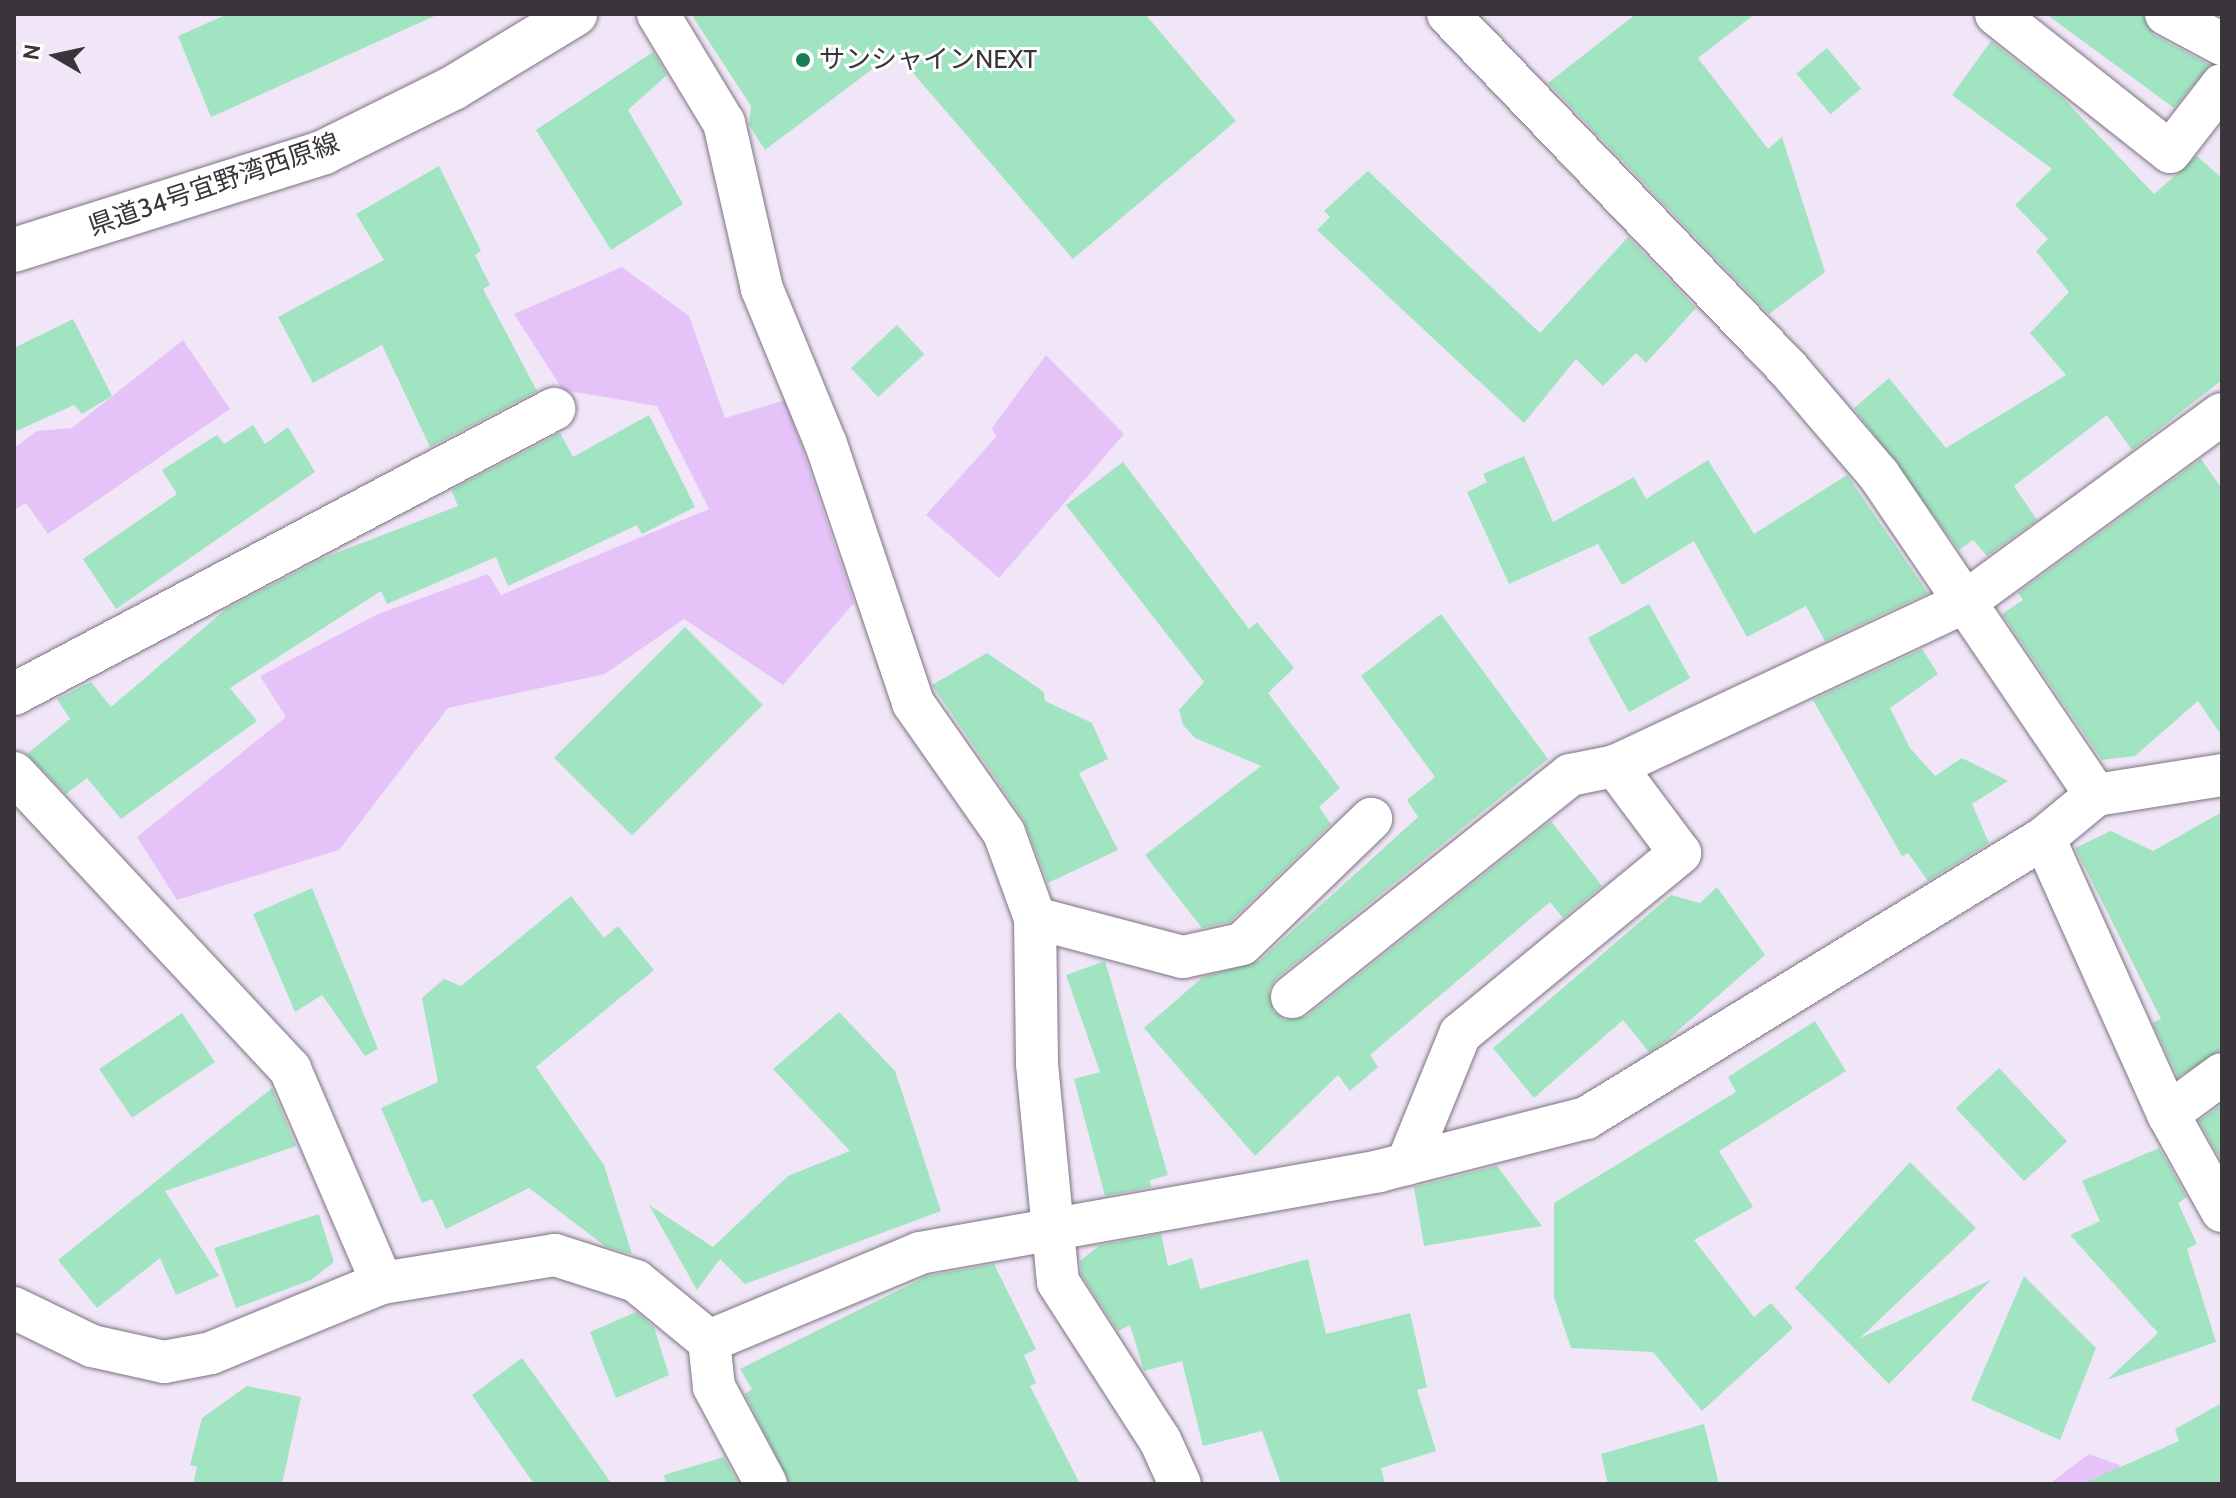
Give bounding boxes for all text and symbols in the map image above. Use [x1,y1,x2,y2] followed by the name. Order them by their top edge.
[16,16,96,96] north arrow
[17,42,46,62] text: N
[819,44,1037,76] place label: サンシャインNEXT
[794,51,812,69] marker: サンシャインNEXT
[85,127,343,243] street label: 県道34号宜野湾西原線

